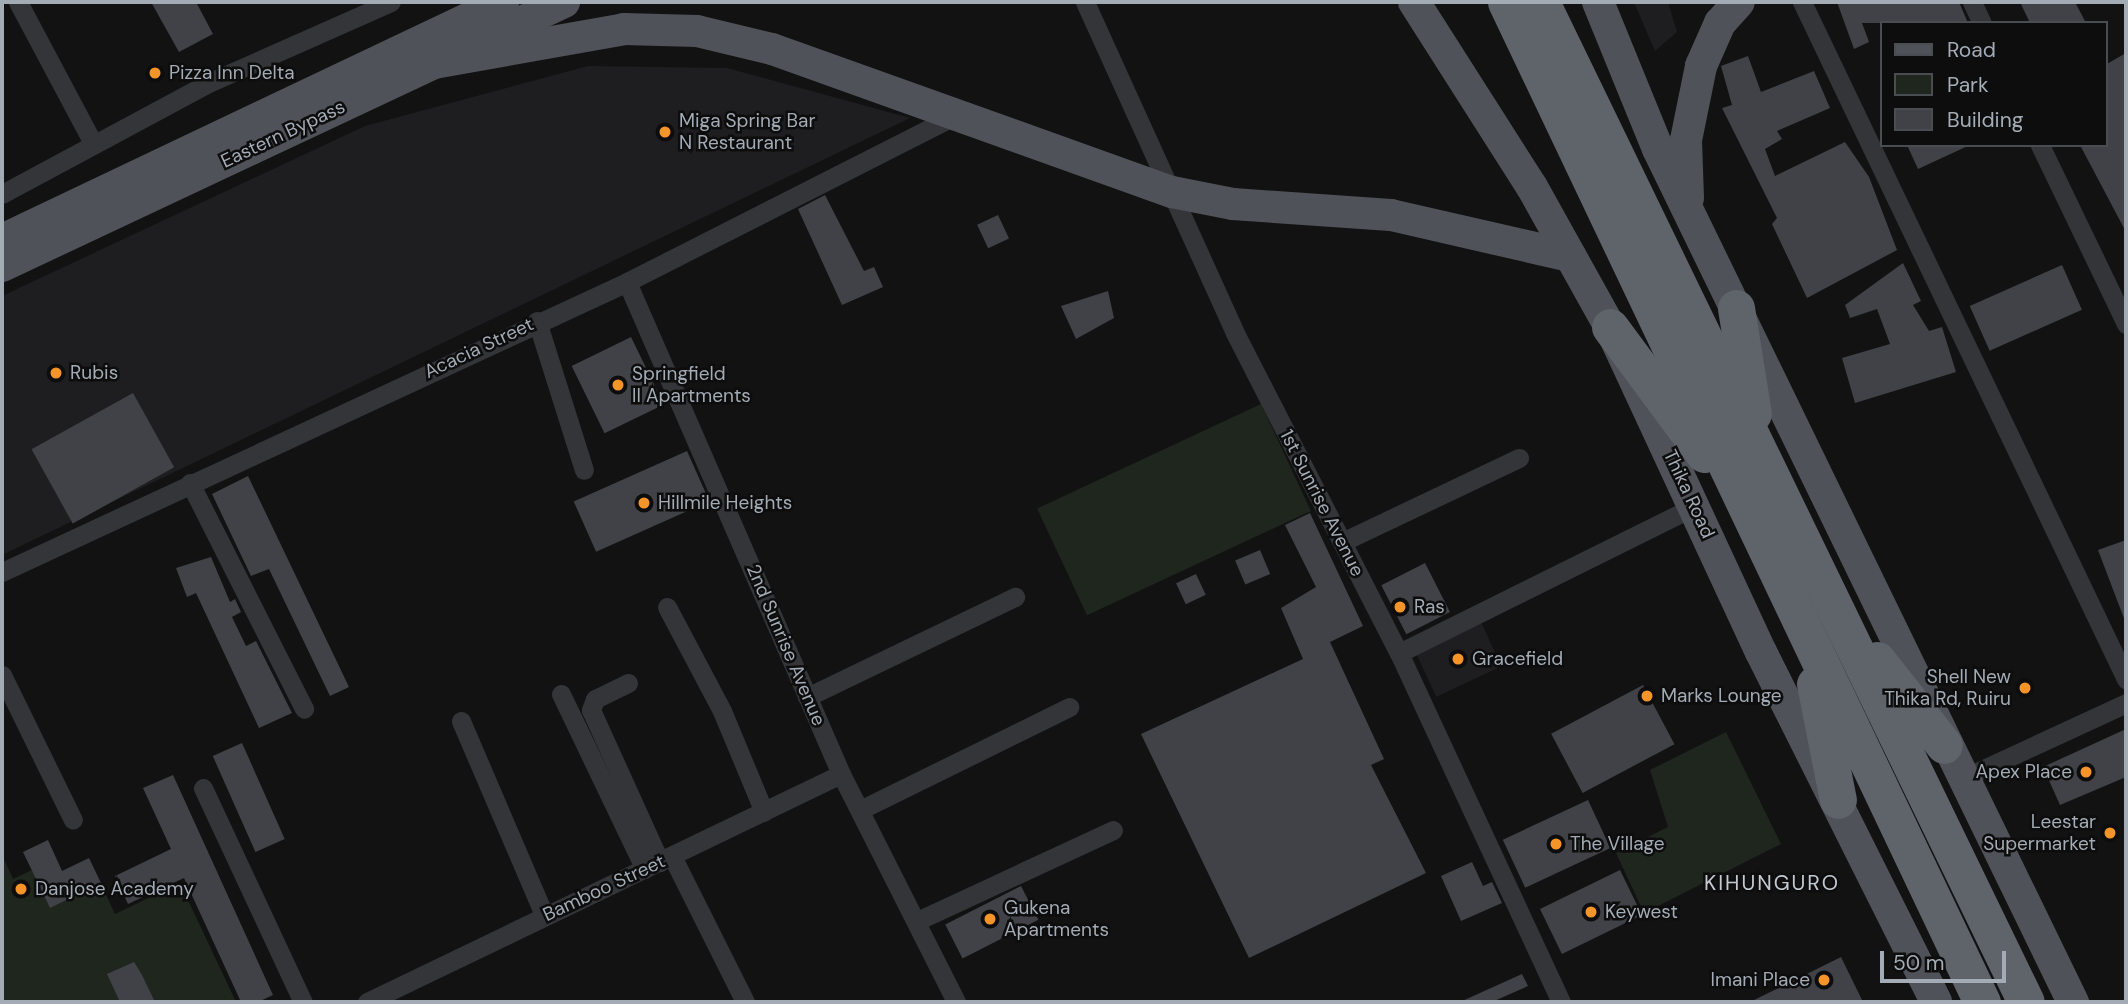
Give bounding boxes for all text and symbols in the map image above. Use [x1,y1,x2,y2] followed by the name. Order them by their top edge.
[1880,21,2107,147] legend
[1947,36,1996,64] text: Road
[169,62,295,84] place label: Pizza Inn Delta
[147,65,163,81] marker: Pizza Inn Delta
[1947,71,1988,99] text: Park
[217,95,349,173] street label: Eastern Bypass
[1947,106,2023,134] text: Building
[679,110,815,154] place label: Miga Spring Bar N Restaurant
[657,124,673,140] marker: Miga Spring Bar N Restaurant
[421,313,537,383] street label: Acacia Street
[70,362,118,384] place label: Rubis
[632,363,751,407] place label: Springfield II Apartments
[48,365,64,381] marker: Rubis
[610,377,626,393] marker: Springfield II Apartments
[1275,426,1369,580] street label: 1st Sunrise Avenue
[1659,446,1719,542] street label: Thika Road
[658,492,792,514] place label: Hillmile Heights
[636,495,652,511] marker: Hillmile Heights
[742,561,830,729] street label: 2nd Sunrise Avenue
[1414,596,1445,618] place label: Ras
[1392,599,1408,615] marker: Ras
[1472,648,1563,670] place label: Gracefield
[1450,651,1466,667] marker: Gracefield
[1884,666,2011,710] place label: Shell New Thika Rd, Ruiru
[2017,680,2033,696] marker: Shell New Thika Rd, Ruiru
[1661,685,1782,707] place label: Marks Lounge
[1639,688,1655,704] marker: Marks Lounge
[1975,761,2072,783] place label: Apex Place
[2078,764,2094,780] marker: Apex Place
[1983,811,2096,855] place label: Leestar Supermarket
[2102,825,2118,841] marker: Leestar Supermarket
[1570,833,1665,855] place label: The Village
[1548,836,1564,852] marker: The Village
[539,850,669,926] street label: Bamboo Street
[1705,870,1839,896] district label: KIHUNGURO
[35,878,194,900] place label: Danjose Academy
[13,881,29,897] marker: Danjose Academy
[1004,897,1109,941] place label: Gukena Apartments
[1605,901,1678,923] place label: Keywest
[1583,904,1599,920] marker: Keywest
[982,911,998,927] marker: Gukena Apartments
[1883,937,2009,981] scale bar
[1893,949,1944,977] text: 50 m
[1711,969,1810,991] place label: Imani Place
[1816,972,1832,988] marker: Imani Place

